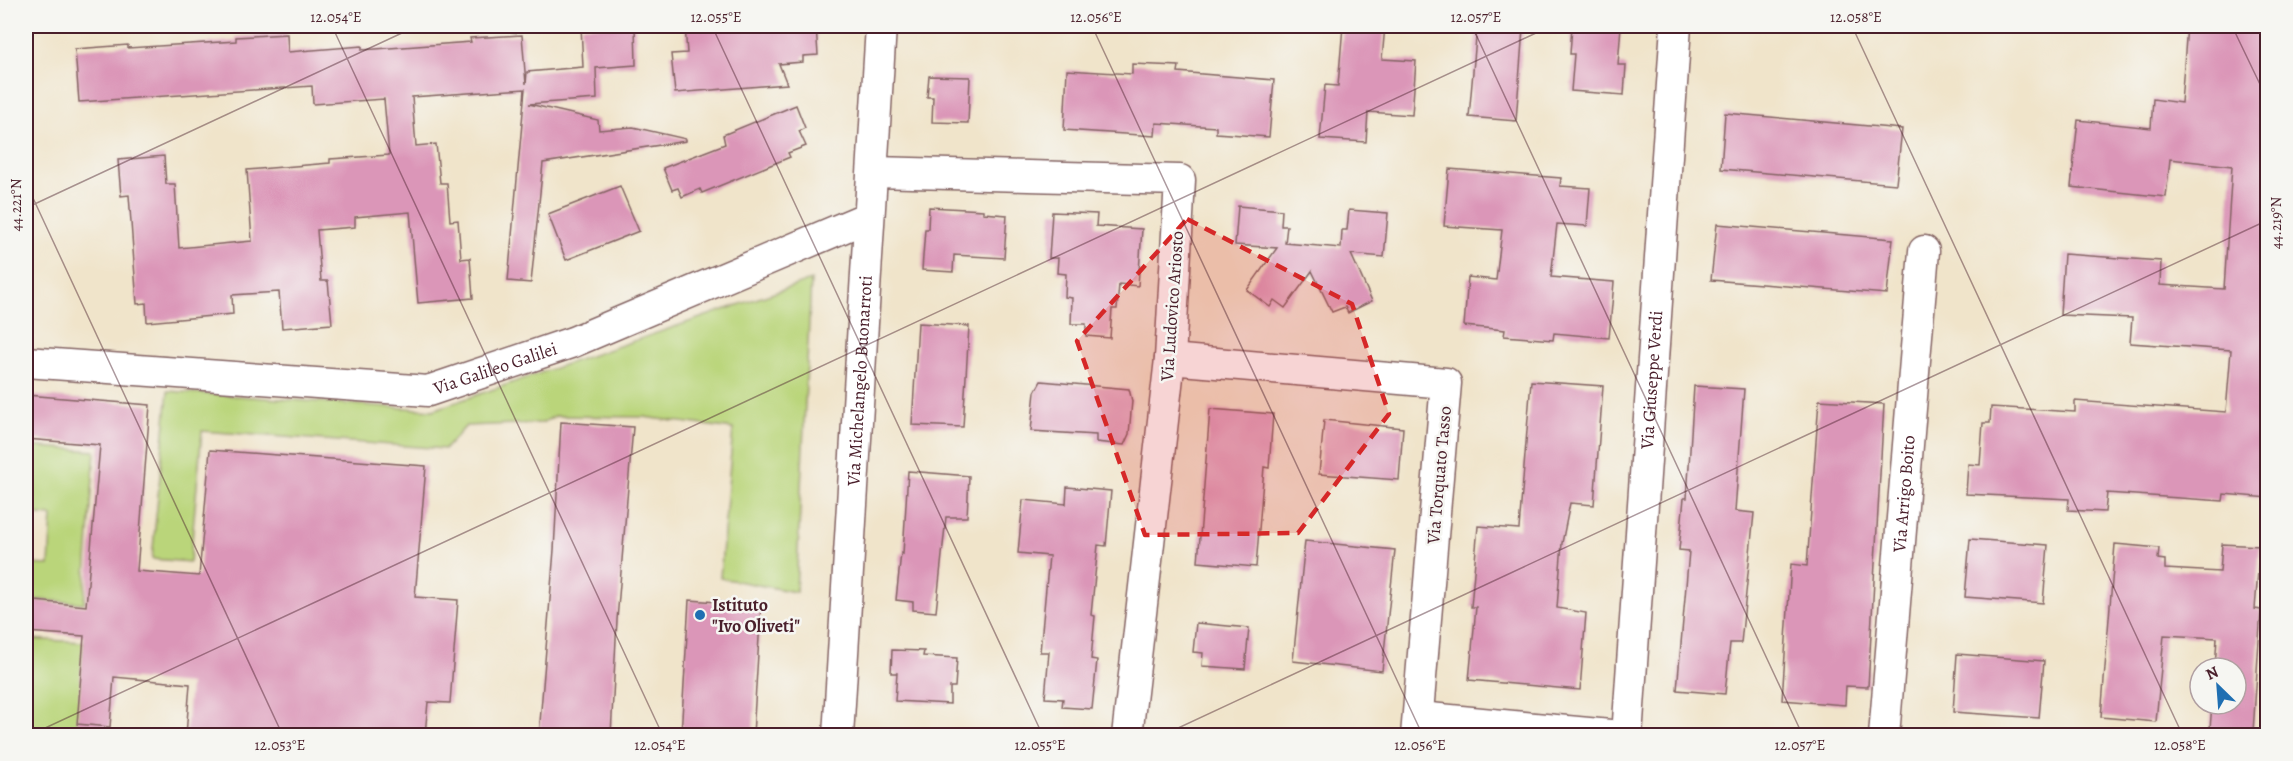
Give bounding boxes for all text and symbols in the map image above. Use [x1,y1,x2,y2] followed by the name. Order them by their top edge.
[310,7,362,27] text: 12.054°E
[690,7,742,27] text: 12.055°E
[1070,7,1122,27] text: 12.056°E
[1451,7,1501,27] text: 12.057°E
[1830,7,1882,27] text: 12.058°E
[6,178,26,231] text: 44.221°N
[2266,197,2286,249] text: 44.219°N
[1155,230,1189,383] street label: Via Ludovico Ariosto
[841,275,878,488] street label: Via Michelangelo Buonarroti
[1635,310,1668,451] street label: Via Giuseppe Verdi
[429,336,560,401] street label: Via Galileo Galilei
[1421,405,1457,546] street label: Via Torquato Tasso
[1887,434,1921,554] street label: Via Arrigo Boito
[712,593,800,638] place label: Istituto "Ivo Oliveti"
[693,608,707,622] marker: Istituto "Ivo Oliveti"
[2188,656,2248,716] north arrow
[2202,661,2222,686] text: N
[255,735,305,755] text: 12.053°E
[634,735,686,755] text: 12.054°E
[1014,735,1066,755] text: 12.055°E
[1394,735,1446,755] text: 12.056°E
[1775,735,1825,755] text: 12.057°E
[2154,735,2206,755] text: 12.058°E

